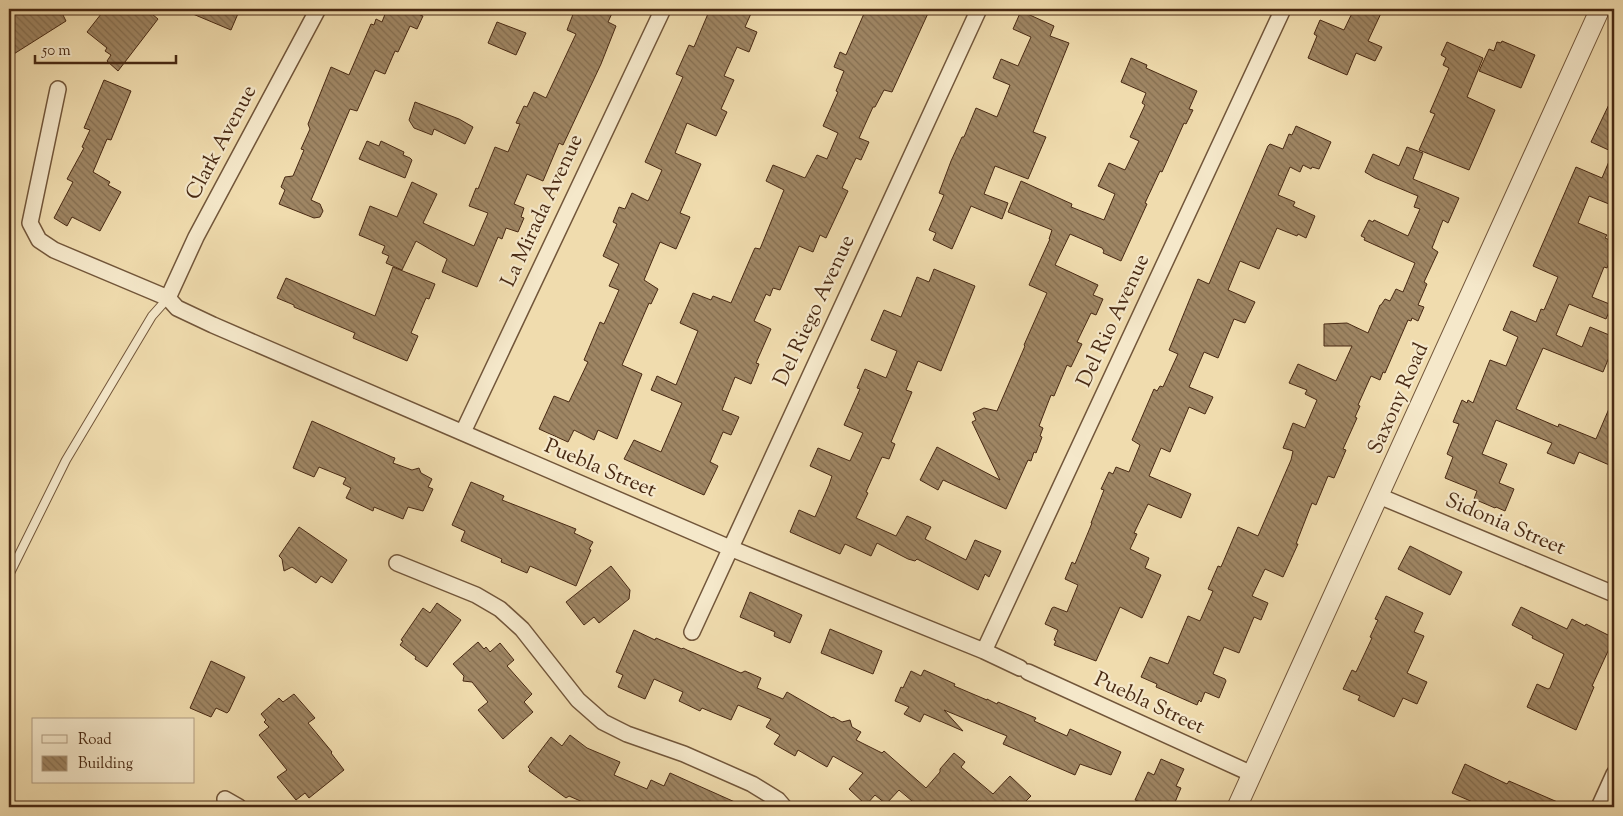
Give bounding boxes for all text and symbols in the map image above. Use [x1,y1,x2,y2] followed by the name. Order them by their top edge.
[35,32,176,64] scale bar
[41,41,71,62] text: 50 m
[179,80,265,206] street label: Clark Avenue
[494,130,592,292] street label: La Mirada Avenue
[767,231,863,391] street label: Del Riego Avenue
[1070,250,1158,392] street label: Del Rio Avenue
[1361,338,1437,459] street label: Saxony Road
[539,432,661,506] street label: Puebla Street
[1440,486,1570,564] street label: Sidonia Street
[1089,665,1209,743] street label: Puebla Street
[32,718,195,784] legend
[78,730,112,751] text: Road
[78,754,133,775] text: Building

